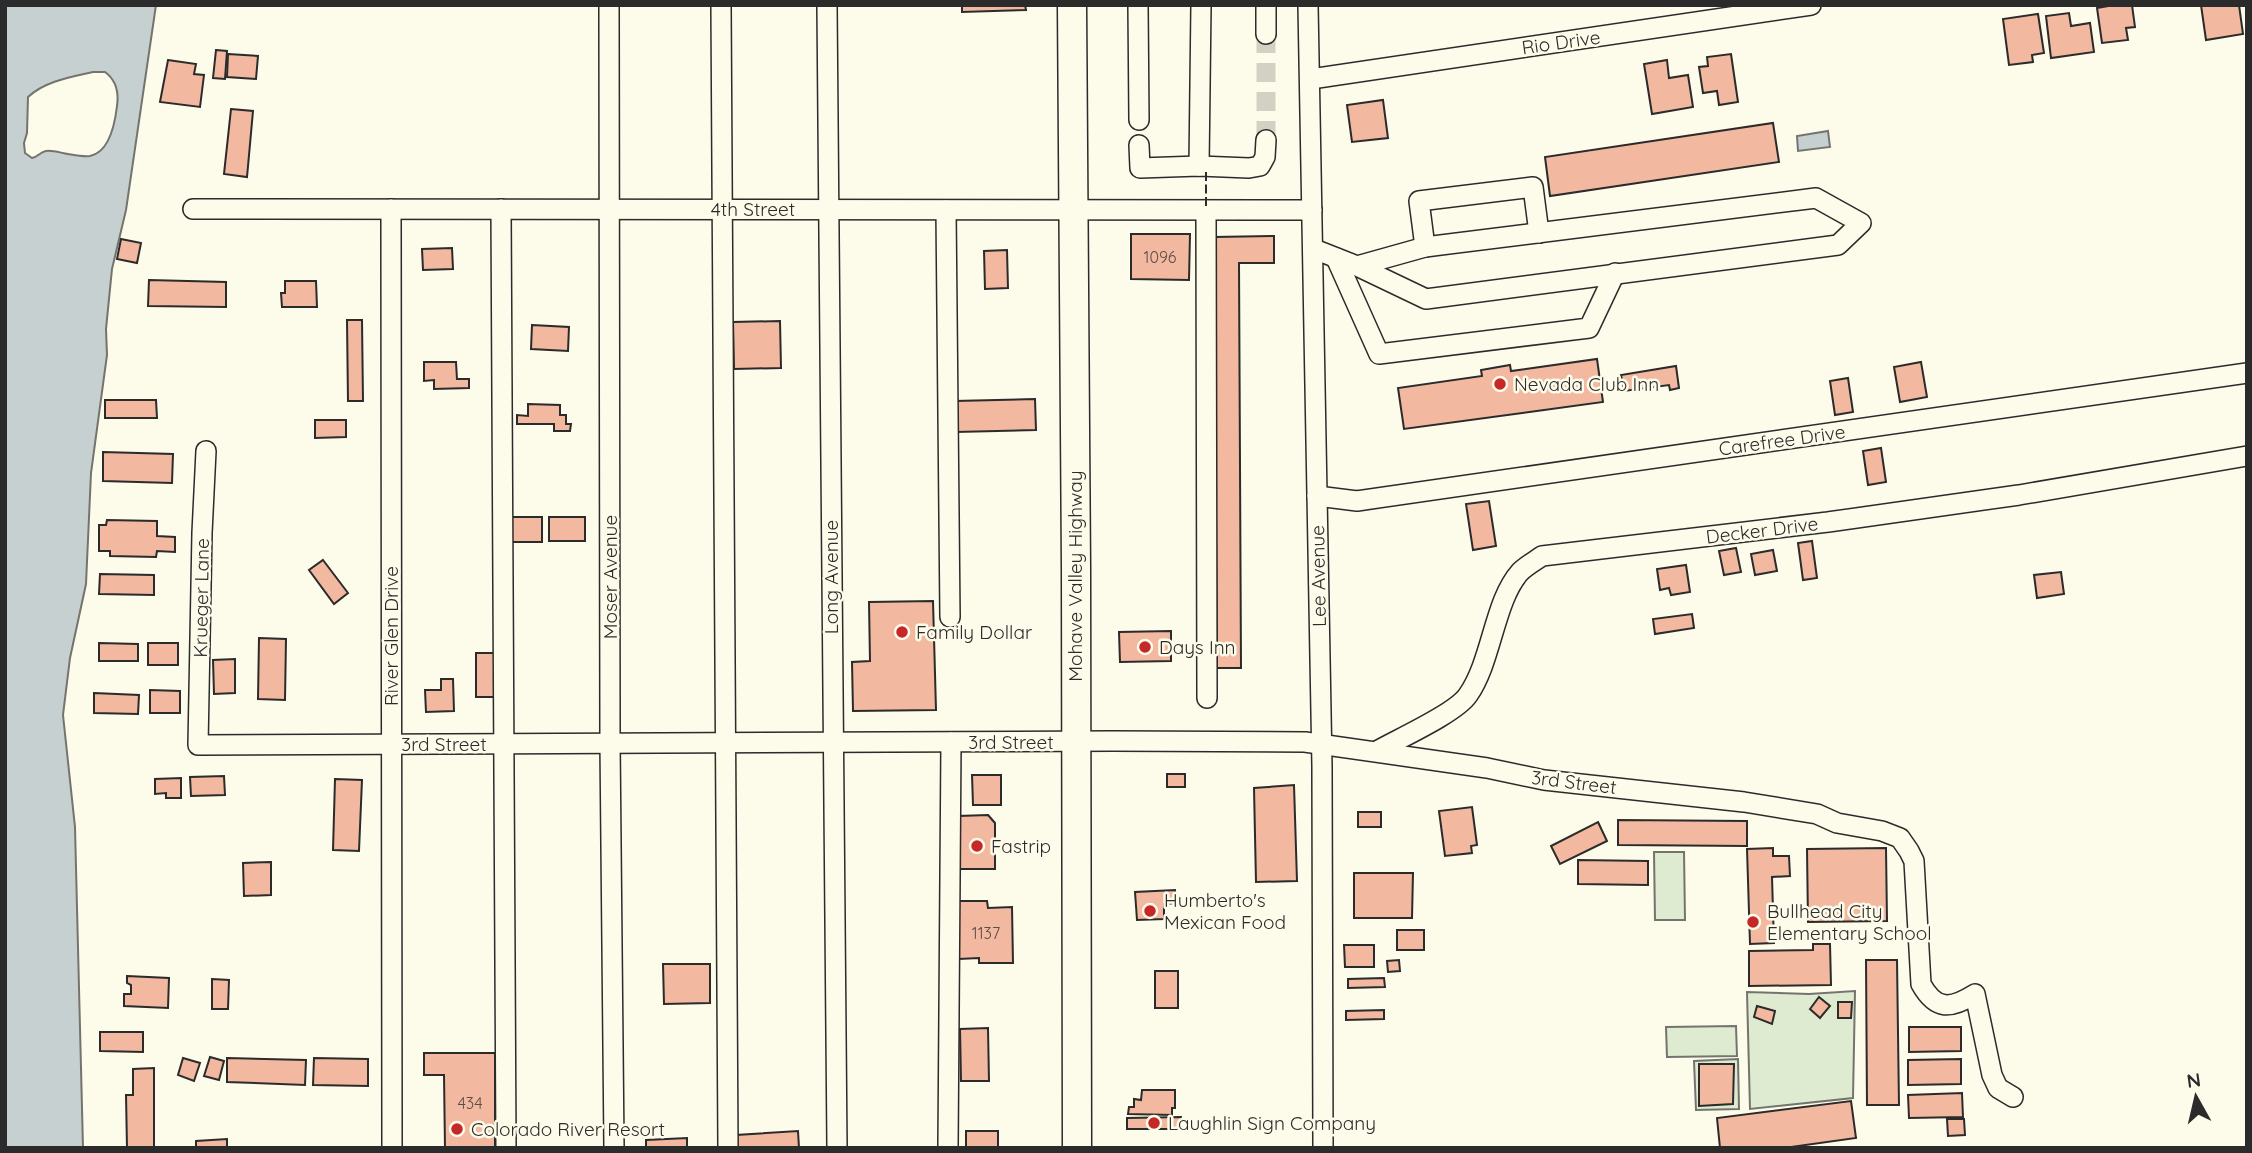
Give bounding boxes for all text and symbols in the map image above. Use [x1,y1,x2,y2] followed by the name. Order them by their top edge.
[1520,25,1602,59] street label: Rio Drive
[711,197,795,221] street label: 4th Street
[1144,247,1177,267] house number: 1096
[1514,372,1659,396] place label: Nevada Club Inn
[1492,376,1508,392] marker: Nevada Club Inn
[1717,419,1847,461] street label: Carefree Drive
[1063,470,1087,682] street label: Mohave Valley Highway
[1704,511,1820,549] street label: Decker Drive
[598,515,622,639] street label: Moser Avenue
[819,520,843,634] street label: Long Avenue
[1305,525,1331,627] street label: Lee Avenue
[188,538,214,658] street label: Krueger Lane
[379,566,403,706] street label: River Glen Drive
[916,620,1033,644] place label: Family Dollar
[894,624,910,640] marker: Family Dollar
[1159,635,1236,659] place label: Days Inn
[1137,639,1153,655] marker: Days Inn
[968,730,1054,754] street label: 3rd Street
[401,732,487,756] street label: 3rd Street
[1530,765,1618,799] street label: 3rd Street
[991,834,1051,858] place label: Fastrip
[969,838,985,854] marker: Fastrip
[1164,888,1286,934] place label: Humberto's Mexican Food
[1767,899,1932,945] place label: Bullhead City Elementary School
[1142,903,1158,919] marker: Humberto's Mexican Food
[1745,914,1761,930] marker: Bullhead City Elementary School
[972,923,1000,943] house number: 1137
[2161,1062,2231,1132] north arrow
[2185,1067,2202,1093] text: N
[457,1093,483,1113] house number: 434
[1168,1111,1376,1135] place label: Laughlin Sign Company
[1146,1115,1162,1131] marker: Laughlin Sign Company
[471,1117,665,1141] place label: Colorado River Resort
[449,1121,465,1137] marker: Colorado River Resort

